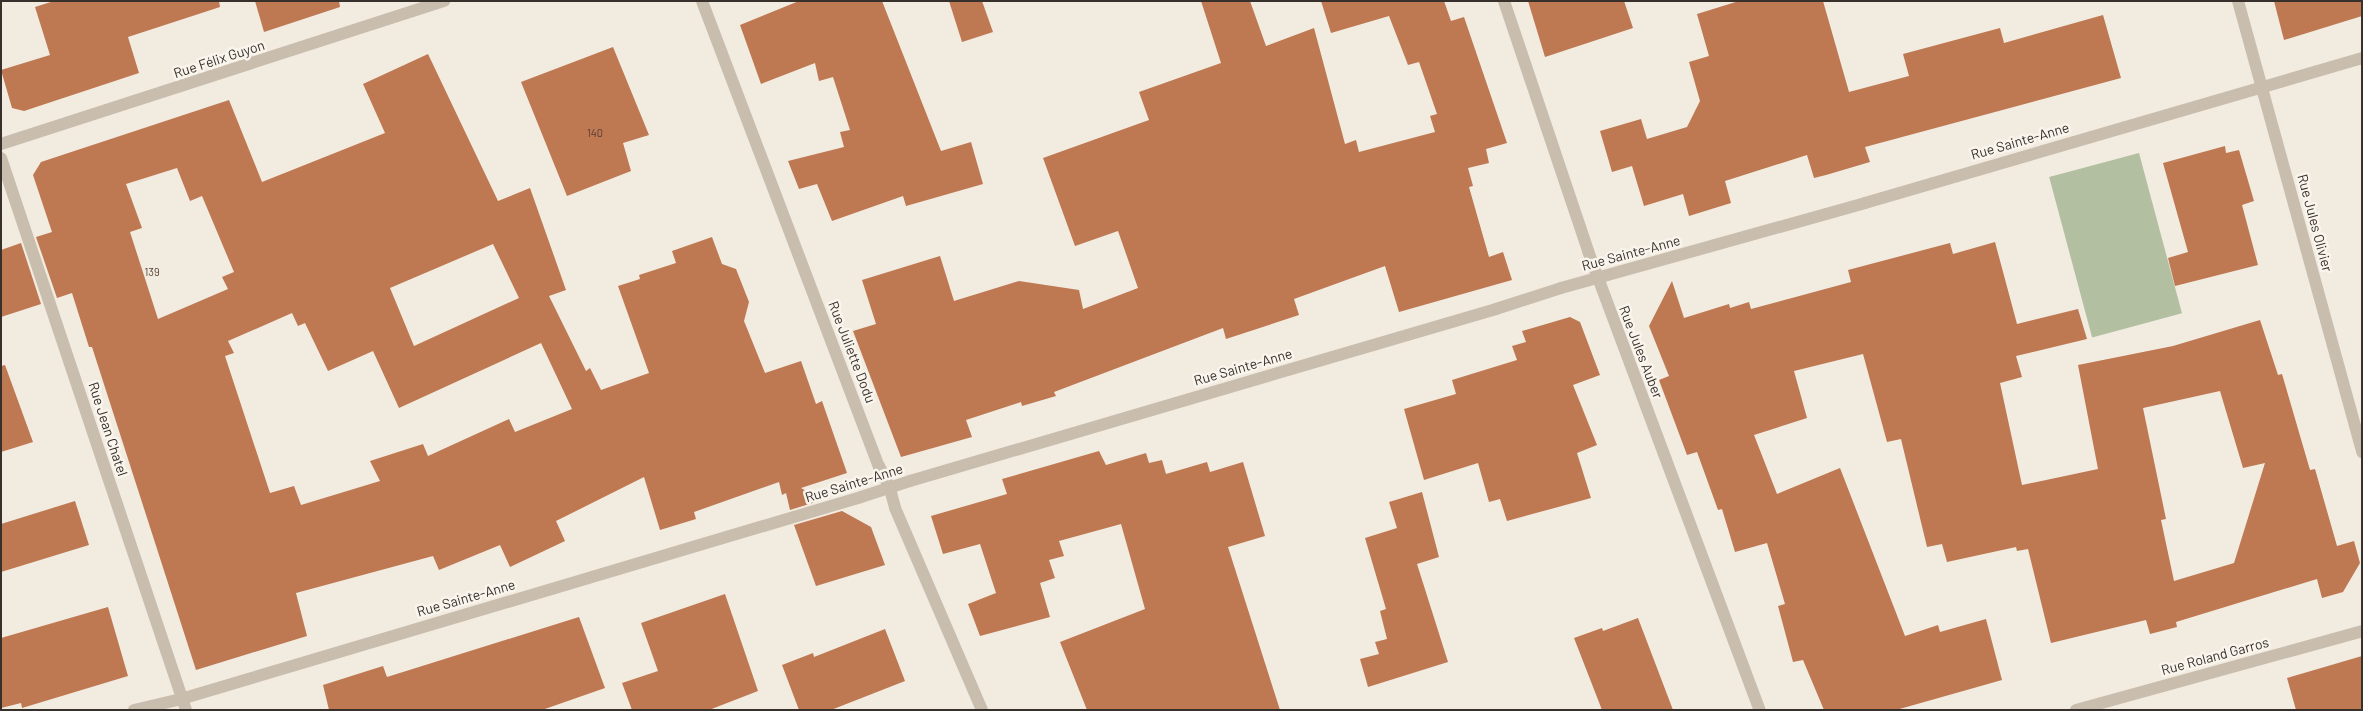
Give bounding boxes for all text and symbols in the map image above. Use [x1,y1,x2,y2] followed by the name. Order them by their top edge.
[171,36,267,82] street label: Rue Félix Guyon
[1969,119,2071,163] street label: Rue Sainte-Anne
[587,126,603,140] house number: 140
[2294,172,2336,274] street label: Rue Jules Olivier
[1580,232,1682,274] street label: Rue Sainte-Anne
[144,265,160,279] house number: 139
[825,299,879,405] street label: Rue Juliette Dodu
[1616,303,1666,401] street label: Rue Jules Auber
[1192,345,1294,389] street label: Rue Sainte-Anne
[85,380,131,478] street label: Rue Jean Chatel
[803,460,905,506] street label: Rue Sainte-Anne
[415,576,517,620] street label: Rue Sainte-Anne
[2159,634,2271,678] street label: Rue Roland Garros

